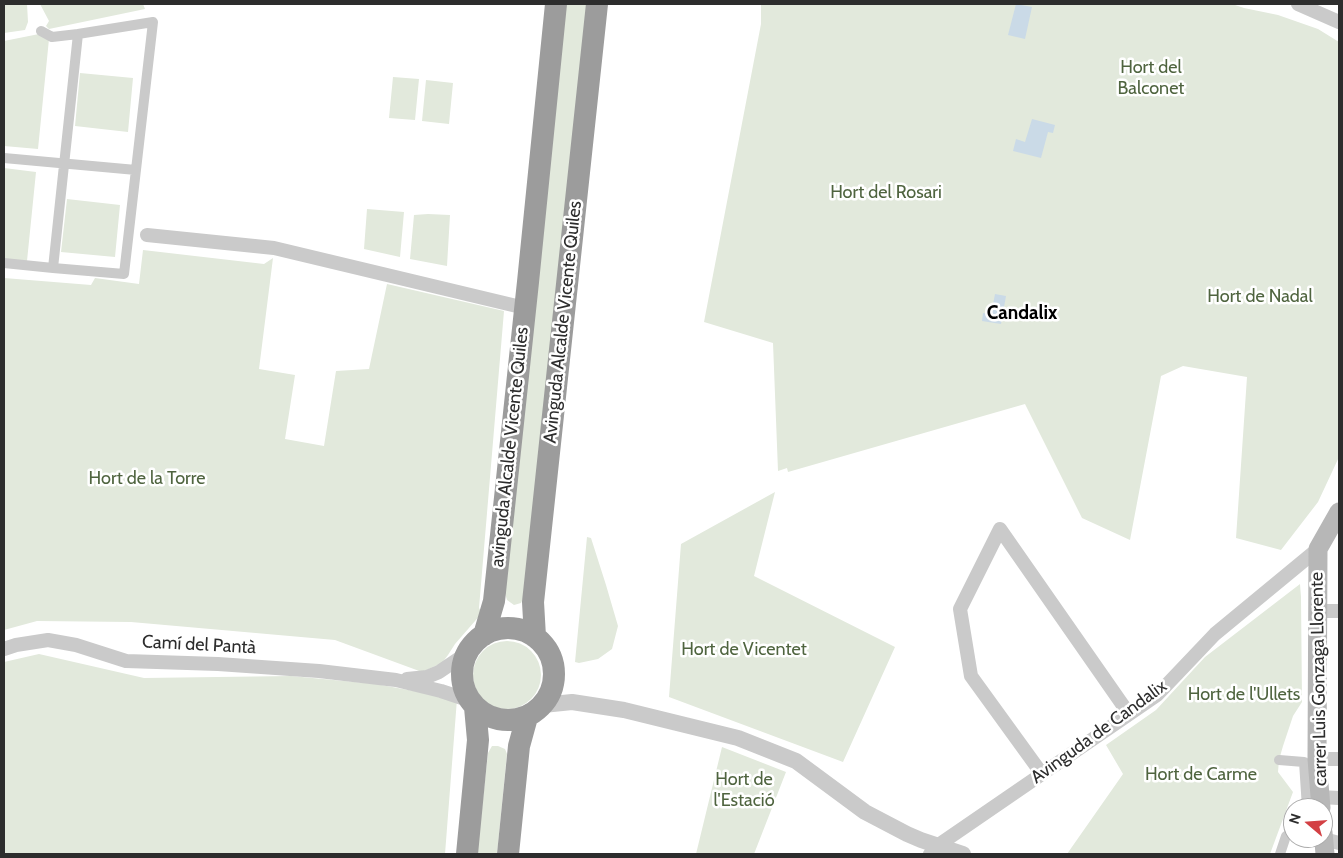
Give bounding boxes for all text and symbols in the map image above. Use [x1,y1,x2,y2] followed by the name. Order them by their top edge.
[1118,57,1184,100] park label: Hort del Balconet
[830,182,942,204] park label: Hort del Rosari
[540,200,586,444] street label: Avinguda Alcalde Vicente Quiles
[1207,286,1313,308] park label: Hort de Nadal
[987,302,1057,324] district label: Candalix
[487,326,533,568] street label: avinguda Alcalde Vicente Quiles
[89,468,205,490] park label: Hort de la Torre
[1306,572,1332,786] street label: carrer Luis Gonzaga Llorente
[141,631,257,659] street label: Camí del Pantà
[681,639,807,661] park label: Hort de Vicentet
[1027,675,1171,789] street label: Avinguda de Candalix
[1188,684,1300,706] park label: Hort de l'Ullets
[1145,764,1257,786] park label: Hort de Carme
[713,769,775,812] park label: Hort de l'Estació
[1283,798,1333,848] north arrow
[1285,811,1305,826] text: N

